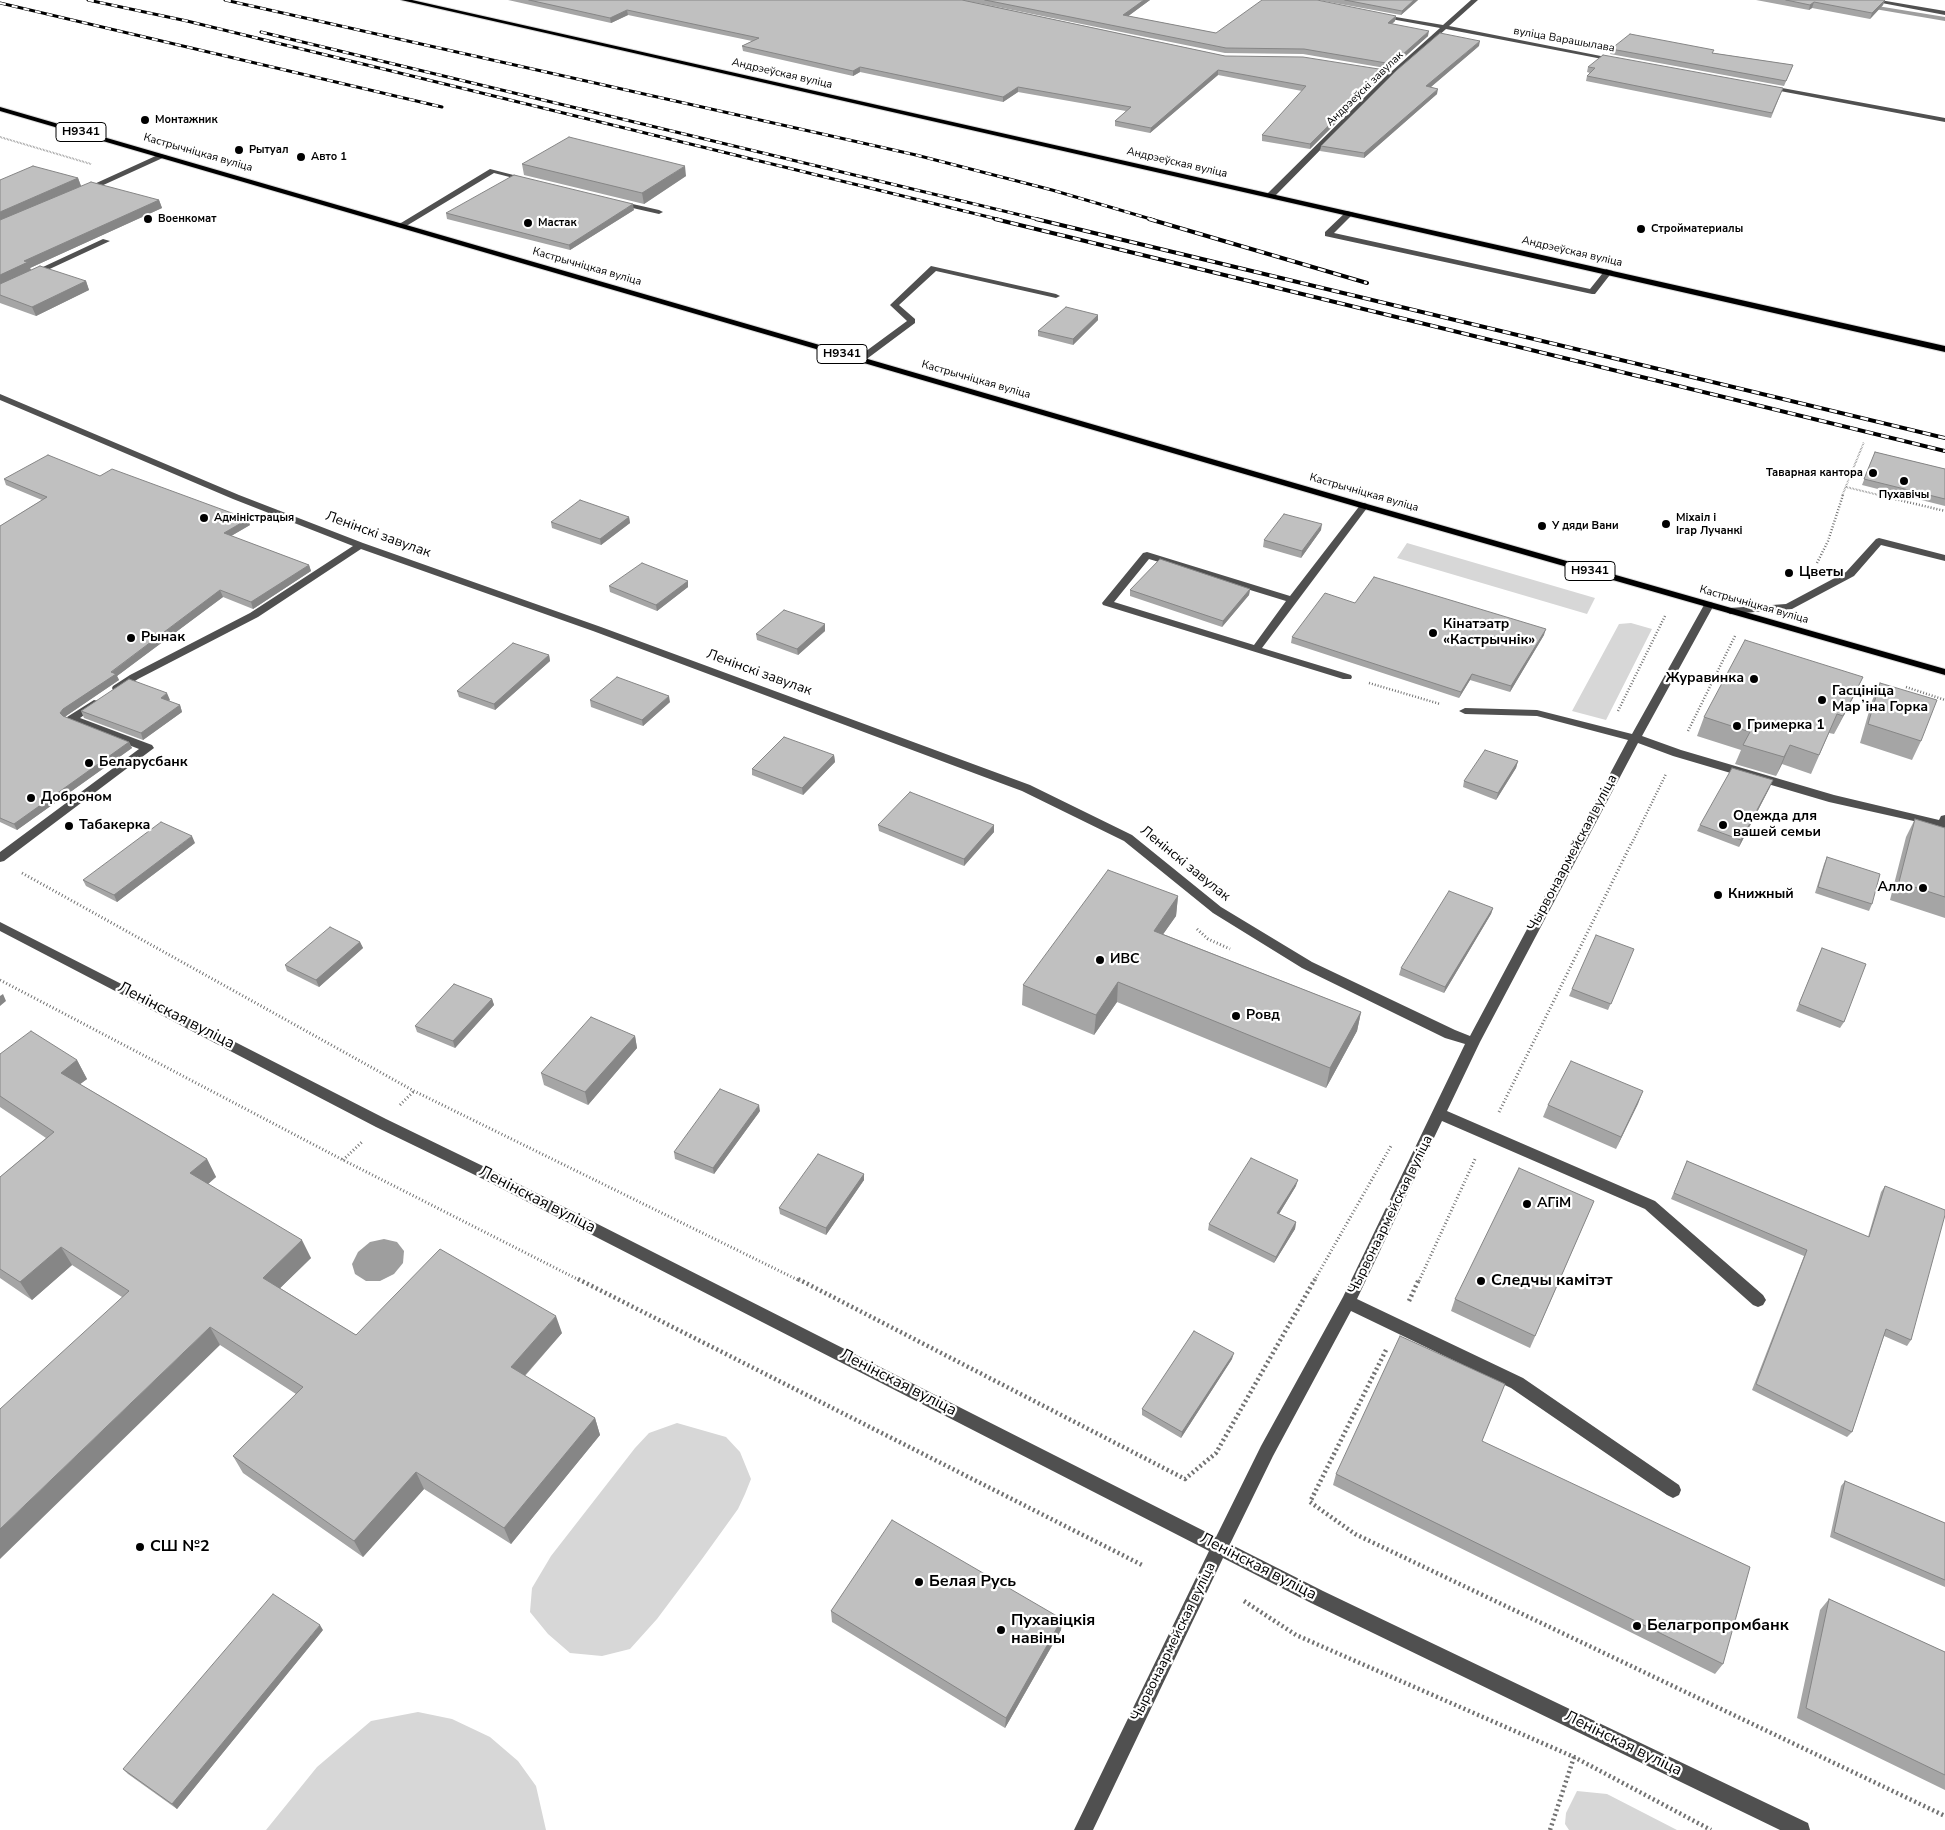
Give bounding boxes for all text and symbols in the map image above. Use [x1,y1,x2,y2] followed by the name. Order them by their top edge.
[1512,25,1616,55] street label: вуліца Варашылава
[1324,49,1406,129] street label: Андрэеўскі завулак
[730,56,834,92] street label: Андрэеўская вуліца
[155,113,218,127] place label: Монтажник
[139,114,151,126] marker: Монтажник
[56,122,106,142] road number: Н9341
[142,131,254,175] street label: Кастрычніцкая вуліца
[249,143,288,157] place label: Рытуал
[233,144,245,156] marker: Рытуал
[1125,145,1229,181] street label: Андрэеўская вуліца
[311,150,347,164] place label: Авто 1
[295,151,307,163] marker: Авто 1
[158,212,216,226] place label: Военкомат
[142,213,154,225] marker: Военкомат
[538,216,577,230] place label: Мастак
[522,217,534,229] marker: Мастак
[1651,222,1743,236] place label: Стройматериалы
[1635,223,1647,235] marker: Стройматериалы
[1520,234,1624,270] street label: Андрэеўская вуліца
[531,245,643,289] street label: Кастрычніцкая вуліца
[817,344,867,364] road number: Н9341
[920,358,1032,402] street label: Кастрычніцкая вуліца
[1766,466,1863,480] place label: Таварная кантора
[1867,467,1879,479] marker: Таварная кантора
[1308,471,1420,515] street label: Кастрычніцкая вуліца
[1898,475,1910,487] marker: Пухавічы
[1879,488,1929,502] place label: Пухавічы
[323,508,433,562] street label: Ленінскі завулак
[214,511,294,525] place label: Адміністрацыя
[1676,511,1743,537] place label: Міхаіл і Ігар Лучанкі
[198,512,210,524] marker: Адміністрацыя
[1660,518,1672,530] marker: Міхаіл і Ігар Лучанкі
[1552,519,1619,533] place label: У дяди Вани
[1536,520,1548,532] marker: У дяди Вани
[1565,562,1615,580] road number: Н9341
[1799,565,1844,581] place label: Цветы
[1783,567,1795,579] marker: Цветы
[1698,583,1810,627] street label: Кастрычніцкая вуліца
[1443,617,1535,650] place label: Кінатэатр «Кастрычнік»
[1427,627,1439,639] marker: Кінатэатр «Кастрычнік»
[141,630,185,646] place label: Рынак
[125,632,137,644] marker: Рынак
[704,646,814,700] street label: Ленінскі завулак
[1666,671,1744,687] place label: Журавинка
[1748,673,1760,685] marker: Журавинка
[1832,684,1928,716] place label: Гасцініца Марʼіна Горка
[1816,694,1828,706] marker: Гасцініца Марʼіна Горка
[1747,718,1825,734] place label: Гримерка 1
[1731,720,1743,732] marker: Гримерка 1
[99,755,188,771] place label: Беларусбанк
[83,757,95,769] marker: Беларусбанк
[1525,772,1621,934] street label: Чырвонаармейская вуліца
[41,790,112,806] place label: Доброном
[25,792,37,804] marker: Доброном
[1733,809,1821,842] place label: Одежда для вашей семьи
[79,818,150,834] place label: Табакерка
[1717,819,1729,831] marker: Одежда для вашей семьи
[63,820,75,832] marker: Табакерка
[1137,823,1233,905] street label: Ленінскі завулак
[1878,880,1913,896] place label: Алло
[1917,882,1929,894] marker: Алло
[1728,887,1794,903] place label: Книжный
[1712,889,1724,901] marker: Книжный
[1110,952,1140,968] place label: ИВС
[1094,954,1106,966] marker: ИВС
[114,978,238,1054] street label: Ленінская вуліца
[1246,1008,1280,1024] place label: Ровд
[1230,1010,1242,1022] marker: Ровд
[1345,1133,1437,1297] street label: Чырвонаармейская вуліца
[475,1162,599,1238] street label: Ленінская вуліца
[1537,1196,1571,1212] place label: АГіМ
[1521,1198,1533,1210] marker: АГіМ
[1491,1271,1613,1291] place label: Следчы камітэт
[1475,1275,1487,1287] marker: Следчы камітэт
[836,1345,960,1421] street label: Ленінская вуліца
[1196,1529,1320,1605] street label: Ленінская вуліца
[150,1537,210,1557] place label: СШ №2
[134,1541,146,1553] marker: СШ №2
[1128,1560,1220,1724] street label: Чырвонаармейская вуліца
[929,1572,1016,1592] place label: Белая Русь
[913,1576,925,1588] marker: Белая Русь
[1011,1611,1095,1649] place label: Пухавіцкія навіны
[1647,1616,1789,1636] place label: Белагропромбанк
[1631,1620,1643,1632] marker: Белагропромбанк
[995,1624,1007,1636] marker: Пухавіцкія навіны
[1561,1707,1685,1781] street label: Ленінская вуліца

